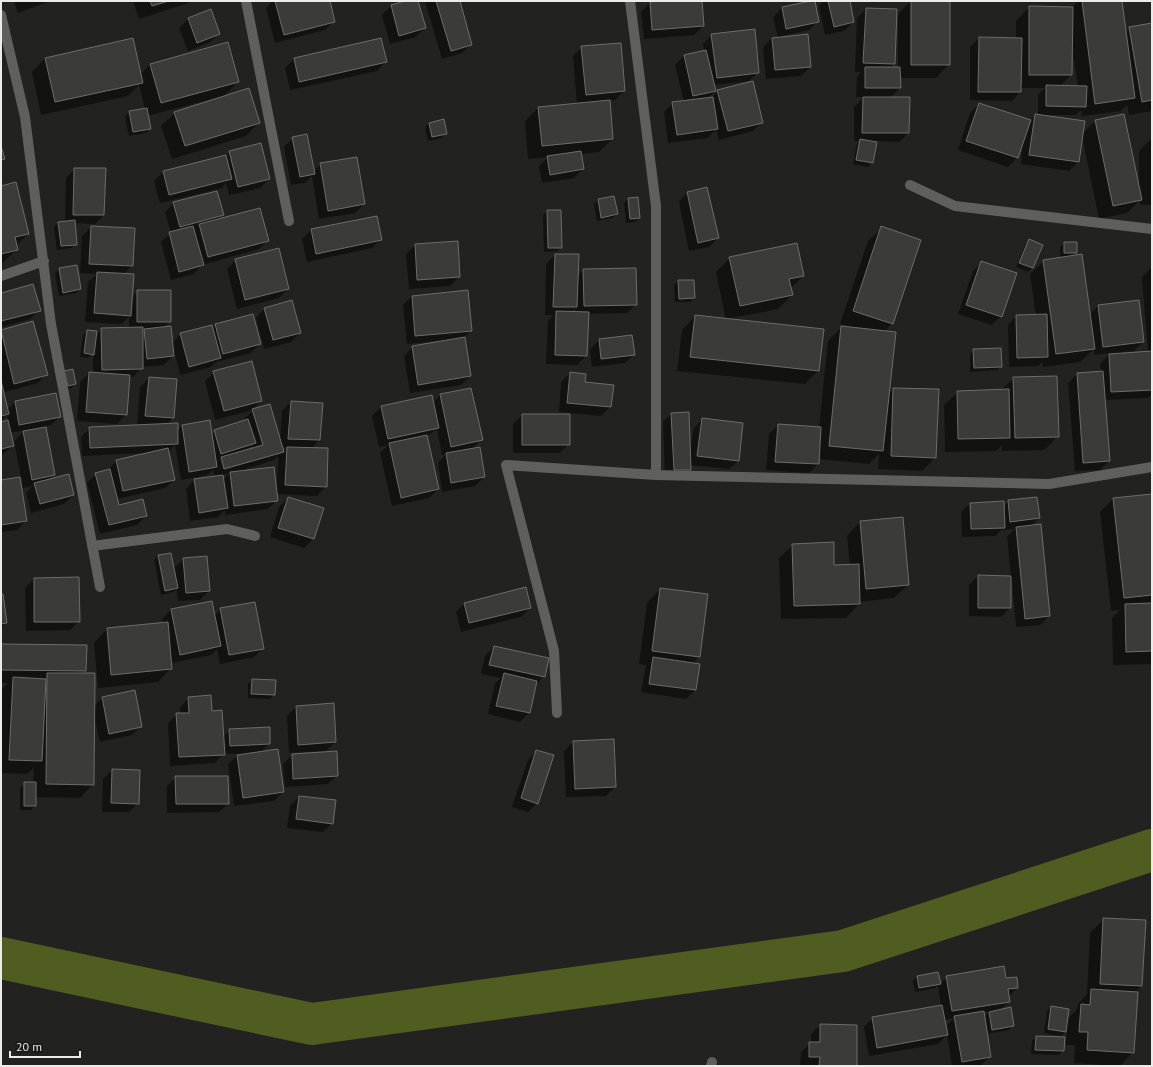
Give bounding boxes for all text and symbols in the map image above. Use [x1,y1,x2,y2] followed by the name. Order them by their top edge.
[10,1033,80,1059] scale bar
[16,1039,42,1054] text: 20 m

